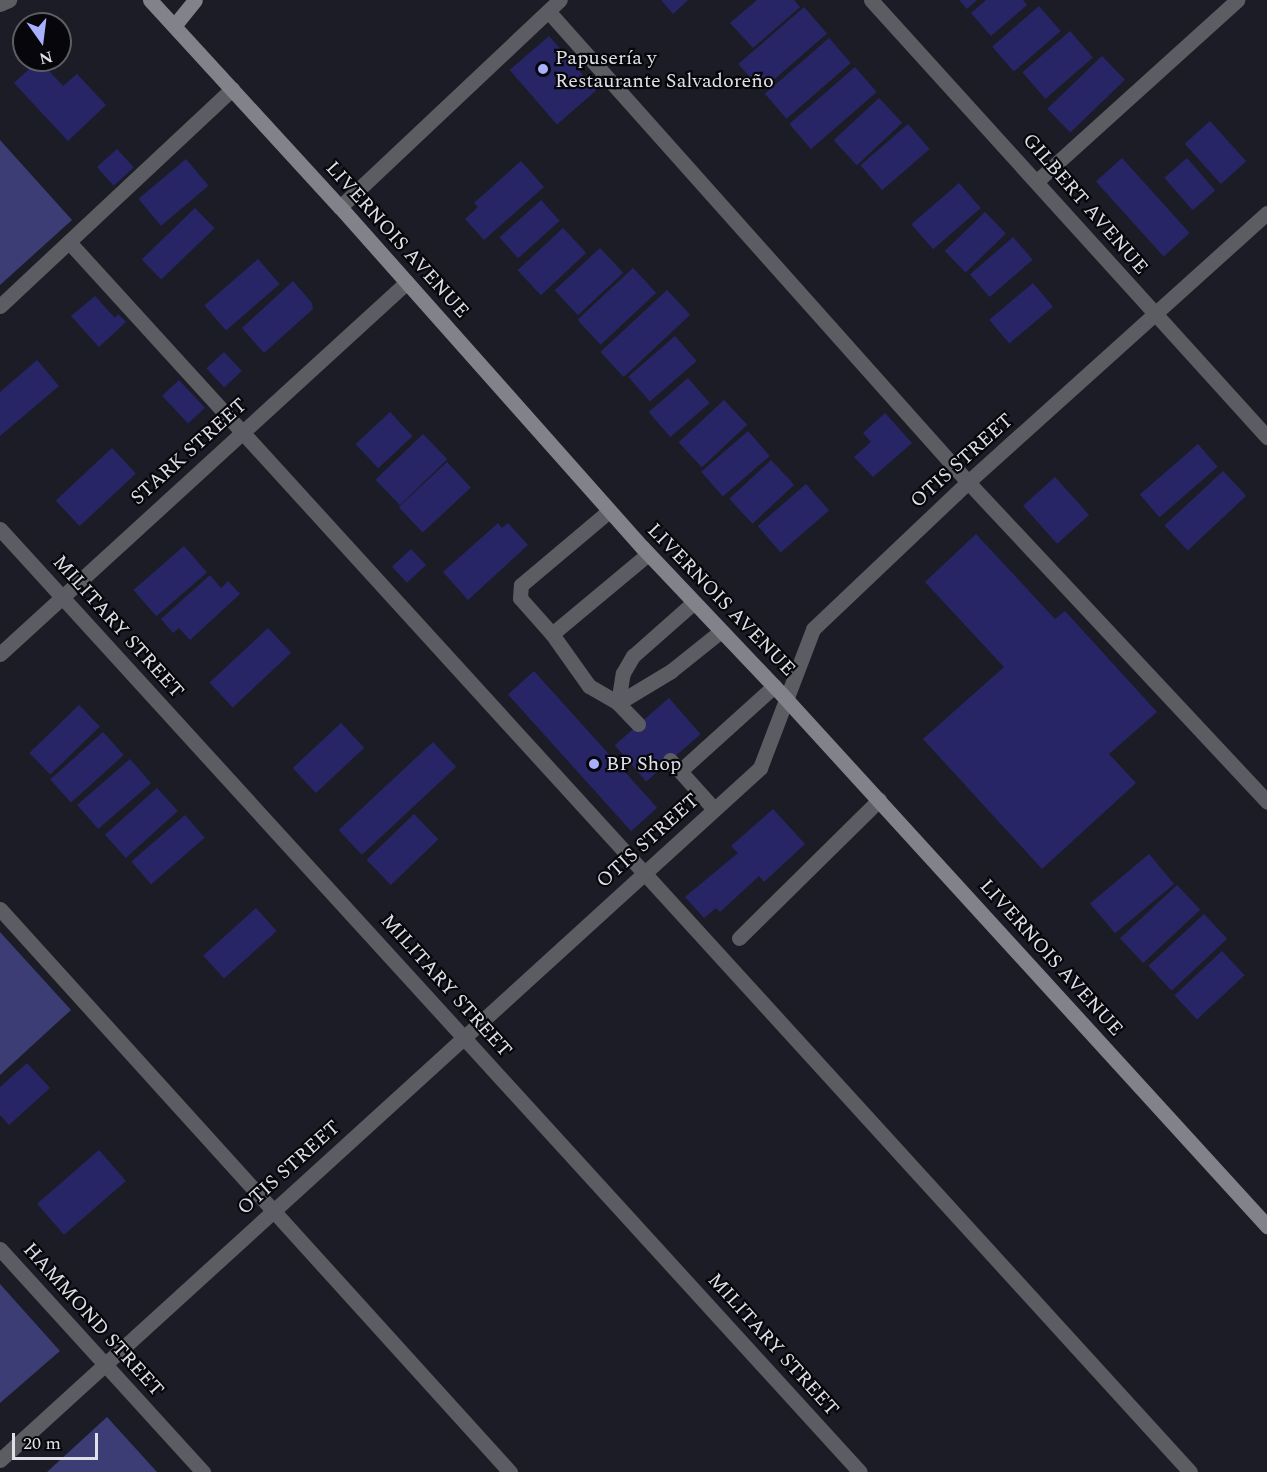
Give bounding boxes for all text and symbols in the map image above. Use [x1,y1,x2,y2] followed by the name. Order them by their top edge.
[12,12,72,72] north arrow
[37,44,55,71] text: N
[555,46,774,93] place label: Papusería y Restaurante Salvadoreño
[536,62,550,76] marker: Papusería y Restaurante Salvadoreño
[1017,128,1153,280] street label: GILBERT AVENUE
[320,157,474,323] street label: LIVERNOIS AVENUE
[126,394,252,510] street label: STARK STREET
[906,409,1018,513] street label: OTIS STREET
[642,519,800,681] street label: LIVERNOIS AVENUE
[48,551,188,703] street label: MILITARY STREET
[606,752,681,776] place label: BP Shop
[587,757,601,771] marker: BP Shop
[592,789,704,893] street label: OTIS STREET
[974,875,1128,1041] street label: LIVERNOIS AVENUE
[376,910,516,1062] street label: MILITARY STREET
[233,1116,345,1220] street label: OTIS STREET
[18,1238,168,1402] street label: HAMMOND STREET
[703,1269,843,1421] street label: MILITARY STREET
[15,1421,100,1459] scale bar
[23,1430,61,1457] text: 20 m

